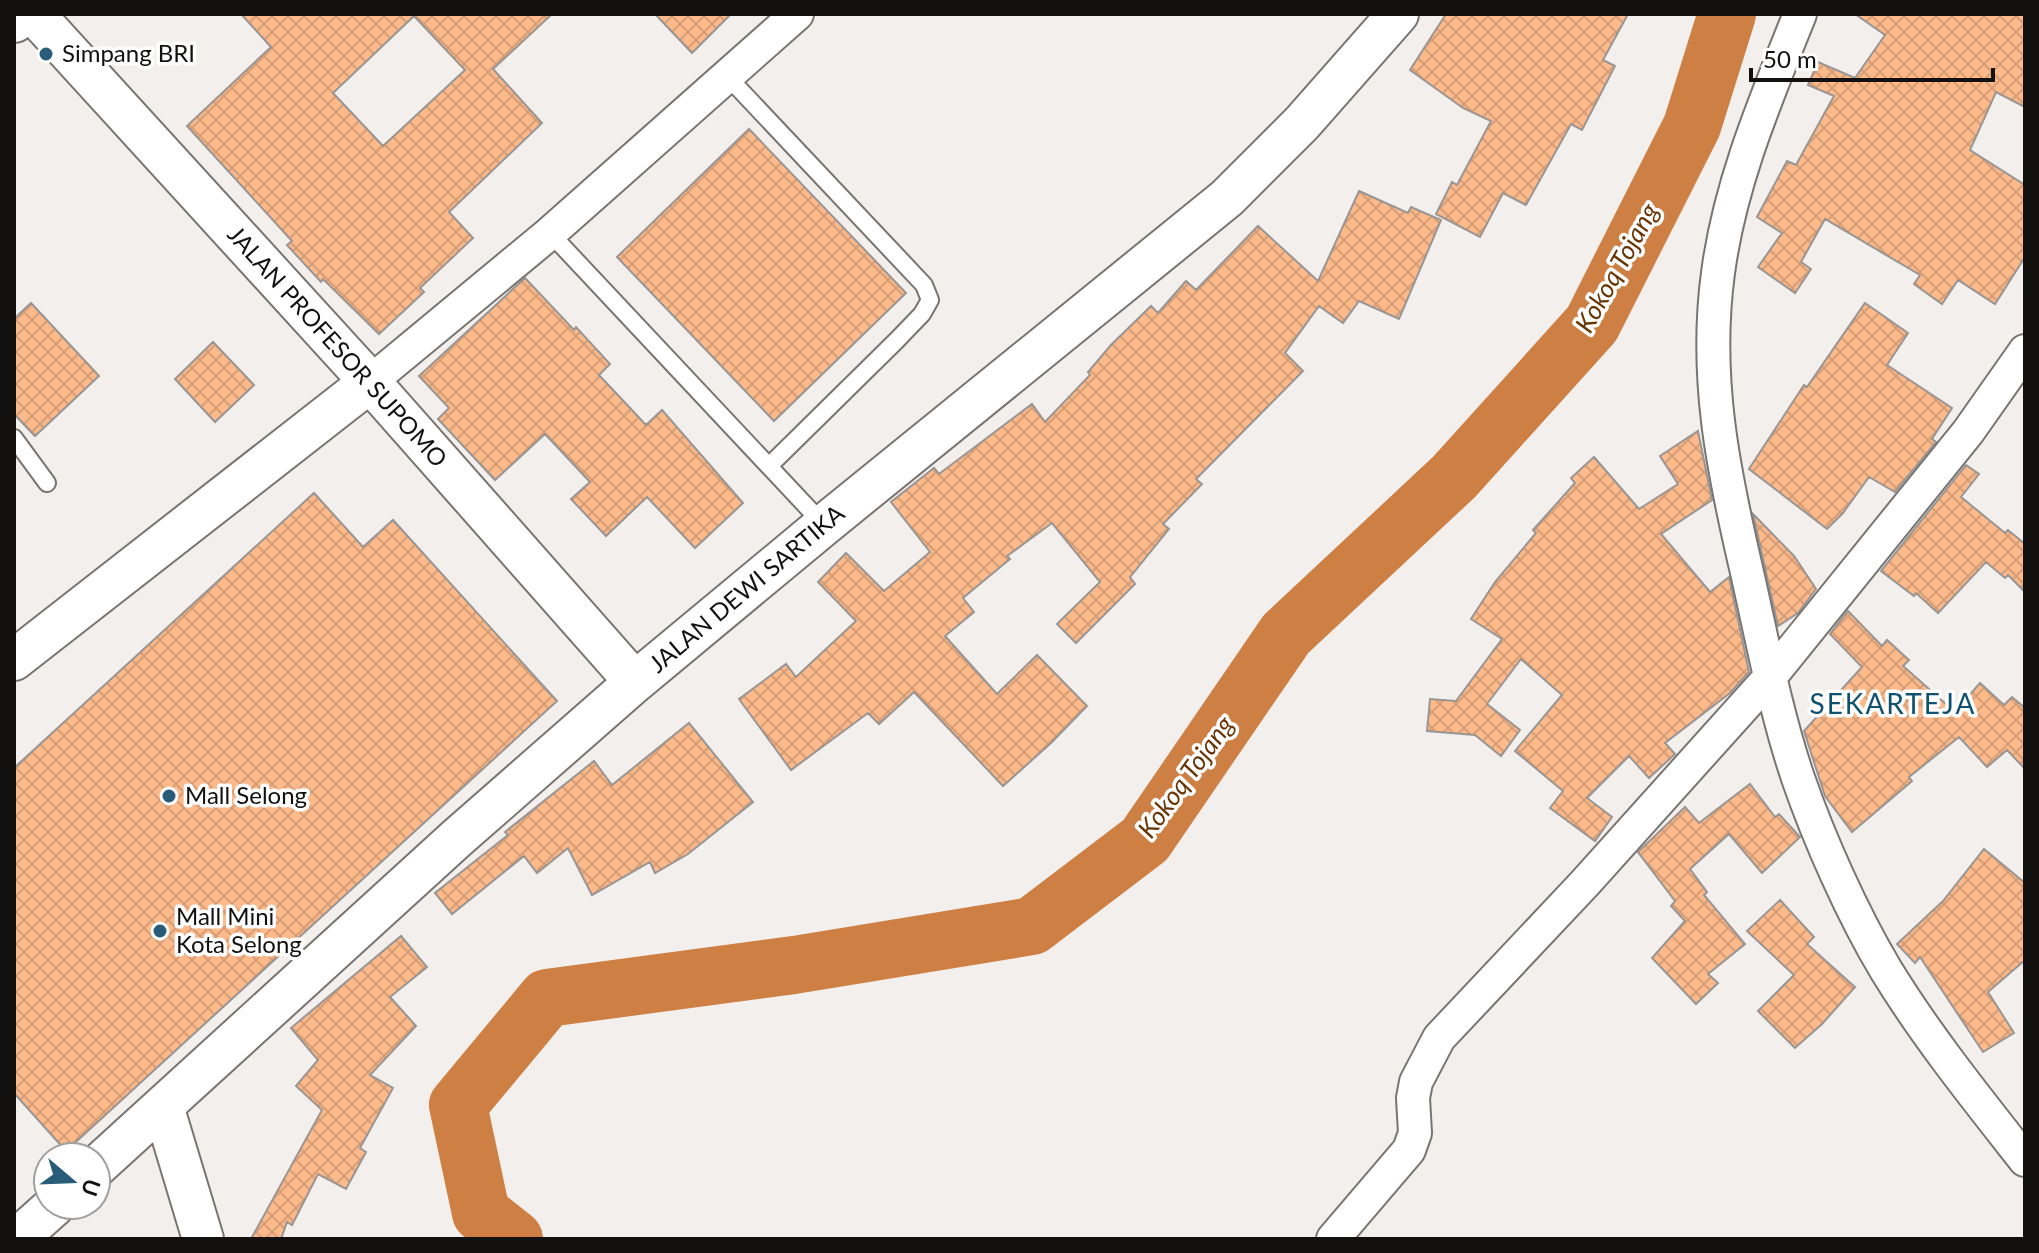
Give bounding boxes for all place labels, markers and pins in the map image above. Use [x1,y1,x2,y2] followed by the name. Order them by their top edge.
[62,38,195,67] place label: Simpang BRI
[37,45,55,63] marker: Simpang BRI
[185,780,307,809] place label: Mall Selong
[160,787,178,805] marker: Mall Selong
[176,901,302,958] place label: Mall Mini Kota Selong
[151,922,169,940] marker: Mall Mini Kota Selong

